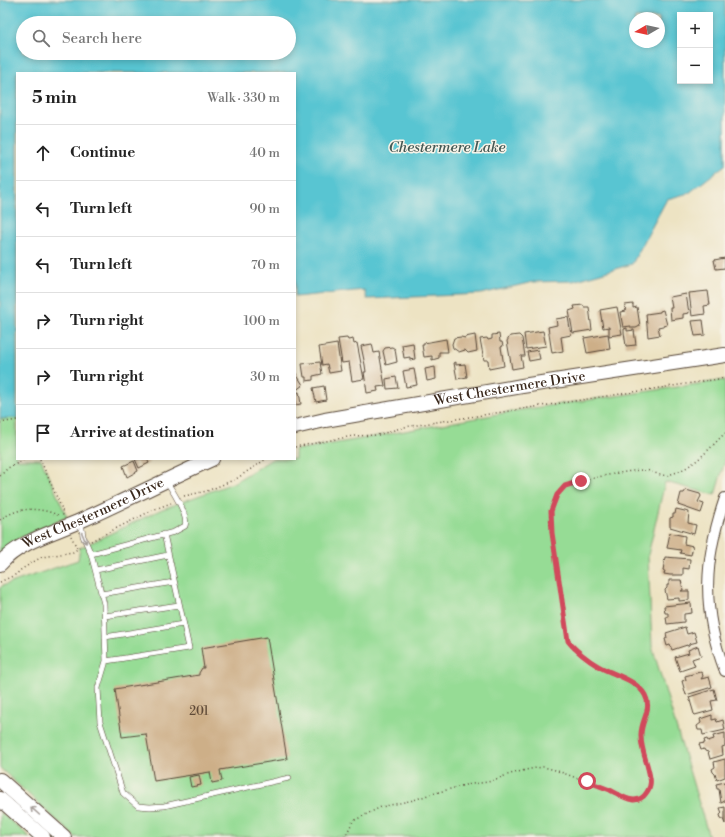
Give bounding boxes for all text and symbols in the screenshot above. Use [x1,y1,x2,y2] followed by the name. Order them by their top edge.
[629,12,665,48] north arrow
[677,12,713,84] map controls
[677,12,713,48] button: +
[16,16,296,60] search box
[30,27,52,49] icon: search
[62,29,142,48] text: Search here
[677,48,713,84] button: −
[32,87,77,109] text: 5 min
[207,90,280,106] text: Walk · 330 m
[388,138,506,157] water label: Chestermere Lake
[32,142,54,164] icon: ahead
[70,143,135,162] text: Continue
[250,145,280,161] text: 40 m
[32,198,54,220] icon: left
[70,199,132,218] text: Turn left
[249,201,280,217] text: 90 m
[32,254,54,276] icon: left
[70,255,132,274] text: Turn left
[251,257,280,273] text: 70 m
[32,310,54,332] icon: right
[70,311,144,330] text: Turn right
[244,313,280,329] text: 100 m
[32,366,54,388] icon: right
[70,367,144,386] text: Turn right
[431,367,587,410] street label: West Chestermere Drive
[250,369,280,385] text: 30 m
[32,422,54,444] icon: arrive
[70,423,214,442] text: Arrive at destination
[572,472,590,490] route end
[18,474,167,554] street label: West Chestermere Drive
[81,532,89,544] one-way arrow
[189,704,210,719] house number: 201
[578,772,596,790] route start
[29,807,40,816] one-way arrow

